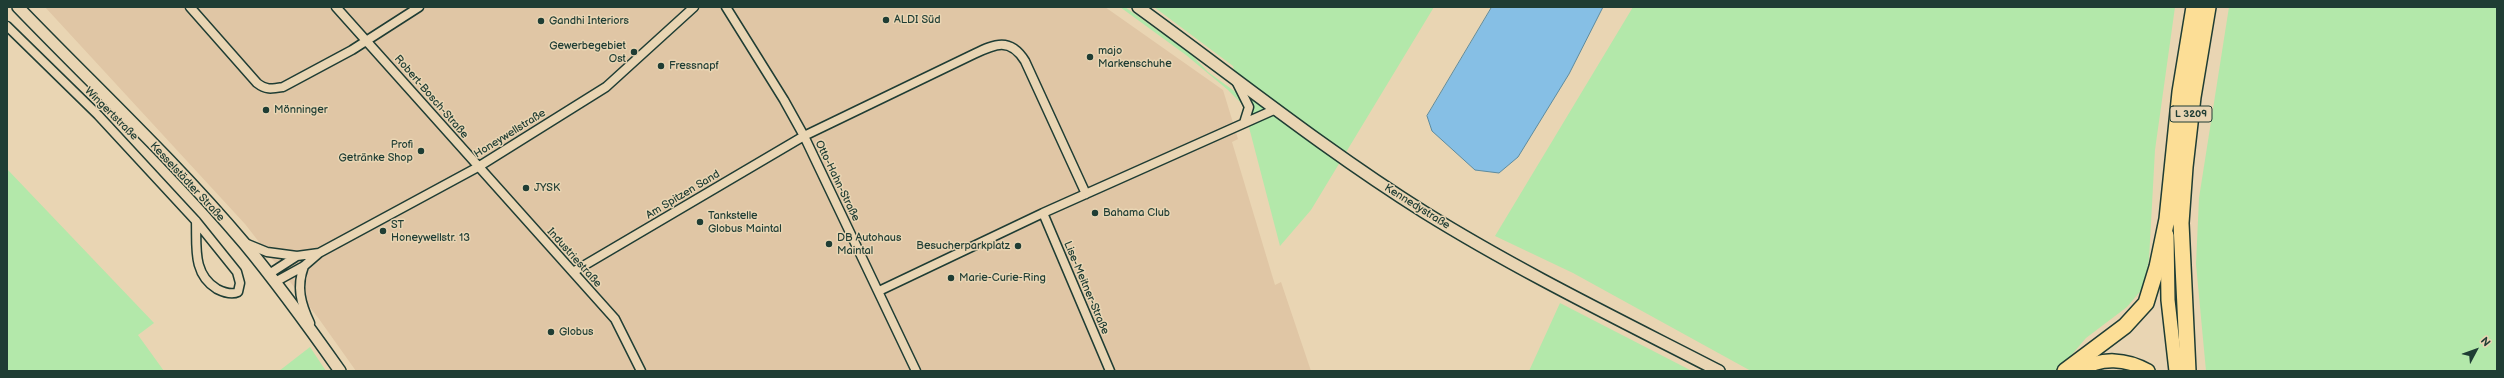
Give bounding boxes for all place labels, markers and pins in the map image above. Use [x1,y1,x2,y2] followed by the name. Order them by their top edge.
[894,13,941,27] place label: ALDI Süd
[549,14,629,28] place label: Gandhi Interiors
[881,15,891,25] marker: ALDI Süd
[536,16,546,26] marker: Gandhi Interiors
[549,39,626,65] place label: Gewerbegebiet Ost
[1098,44,1172,70] place label: majo Markenschuhe
[629,47,639,57] marker: Gewerbegebiet Ost
[1085,52,1095,62] marker: majo Markenschuhe
[669,59,719,73] place label: Fressnapf
[656,61,666,71] marker: Fressnapf
[274,103,328,117] place label: Mönninger
[261,105,271,115] marker: Mönninger
[339,138,413,164] place label: Profi Getränke Shop
[416,146,426,156] marker: Profi Getränke Shop
[534,181,560,195] place label: JYSK
[521,183,531,193] marker: JYSK
[1103,206,1170,220] place label: Bahama Club
[1090,208,1100,218] marker: Bahama Club
[708,209,782,235] place label: Tankstelle Globus Maintal
[695,217,705,227] marker: Tankstelle Globus Maintal
[391,218,470,244] place label: ST Honeywellstr. 13
[378,226,388,236] marker: ST Honeywellstr. 13
[837,231,901,257] place label: DB Autohaus Maintal
[824,239,834,249] marker: DB Autohaus Maintal
[916,239,1010,253] place label: Besucherparkplatz
[1013,241,1023,251] marker: Besucherparkplatz
[959,271,1046,285] place label: Marie-Curie-Ring
[946,273,956,283] marker: Marie-Curie-Ring
[559,325,594,339] place label: Globus
[546,327,556,337] marker: Globus

